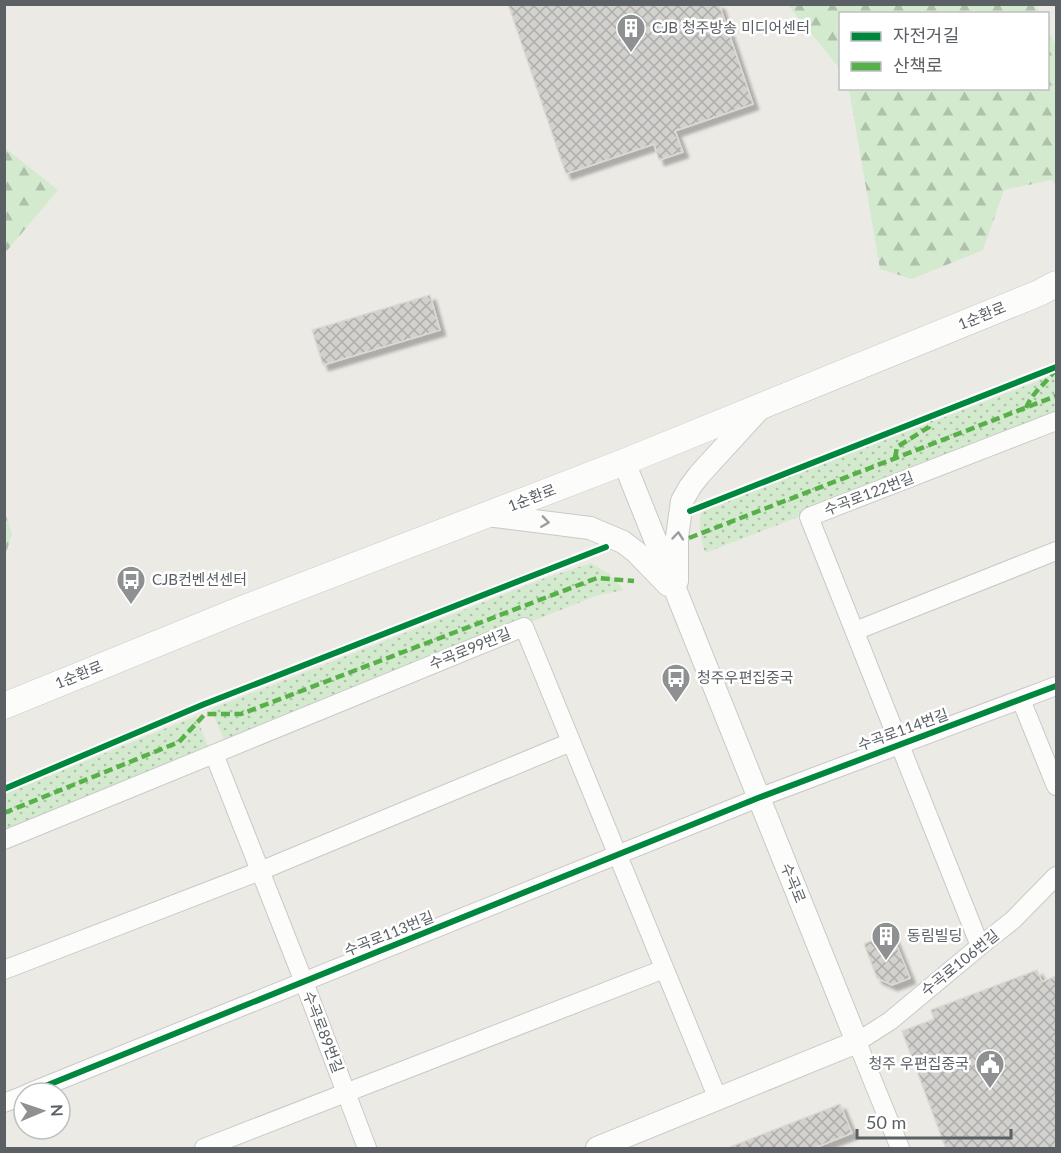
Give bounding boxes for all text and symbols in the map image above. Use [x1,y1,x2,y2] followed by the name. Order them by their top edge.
[615,12,647,54] building icon: CJB 청주방송 미디어센터
[839,12,1049,90] legend
[652,18,810,36] place label: CJB 청주방송 미디어센터
[893,24,959,46] text: 자전거길
[893,54,943,76] text: 산책로
[955,297,1008,333] street label: 1순환로
[821,468,916,519] street label: 수곡로122번길
[505,480,558,514] street label: 1순환로
[541,516,550,528] one-way arrow
[671,532,684,541] one-way arrow
[115,564,147,606] bus stop icon: CJB컨벤션센터
[152,570,247,588] place label: CJB컨벤션센터
[426,624,513,673] street label: 수곡로99번길
[52,656,105,692] street label: 1순환로
[660,662,692,704] bus stop icon: 청주우편집중국
[697,668,794,686] place label: 청주우편집중국
[855,704,950,754] street label: 수곡로114번길
[778,860,810,905] street label: 수곡로
[341,907,436,959] street label: 수곡로113번길
[870,920,902,962] building icon: 동림빌딩
[917,925,1002,999] street label: 수곡로106번길
[907,926,962,944] place label: 동림빌딩
[300,988,348,1075] street label: 수곡로89번길
[974,1048,1006,1090] public building icon: 청주 우편집중국
[869,1054,969,1072] place label: 청주 우편집중국
[12,1081,72,1141] north arrow
[857,1102,1012,1140] scale bar
[48,1104,67,1117] text: N
[866,1111,906,1133] text: 50 m

